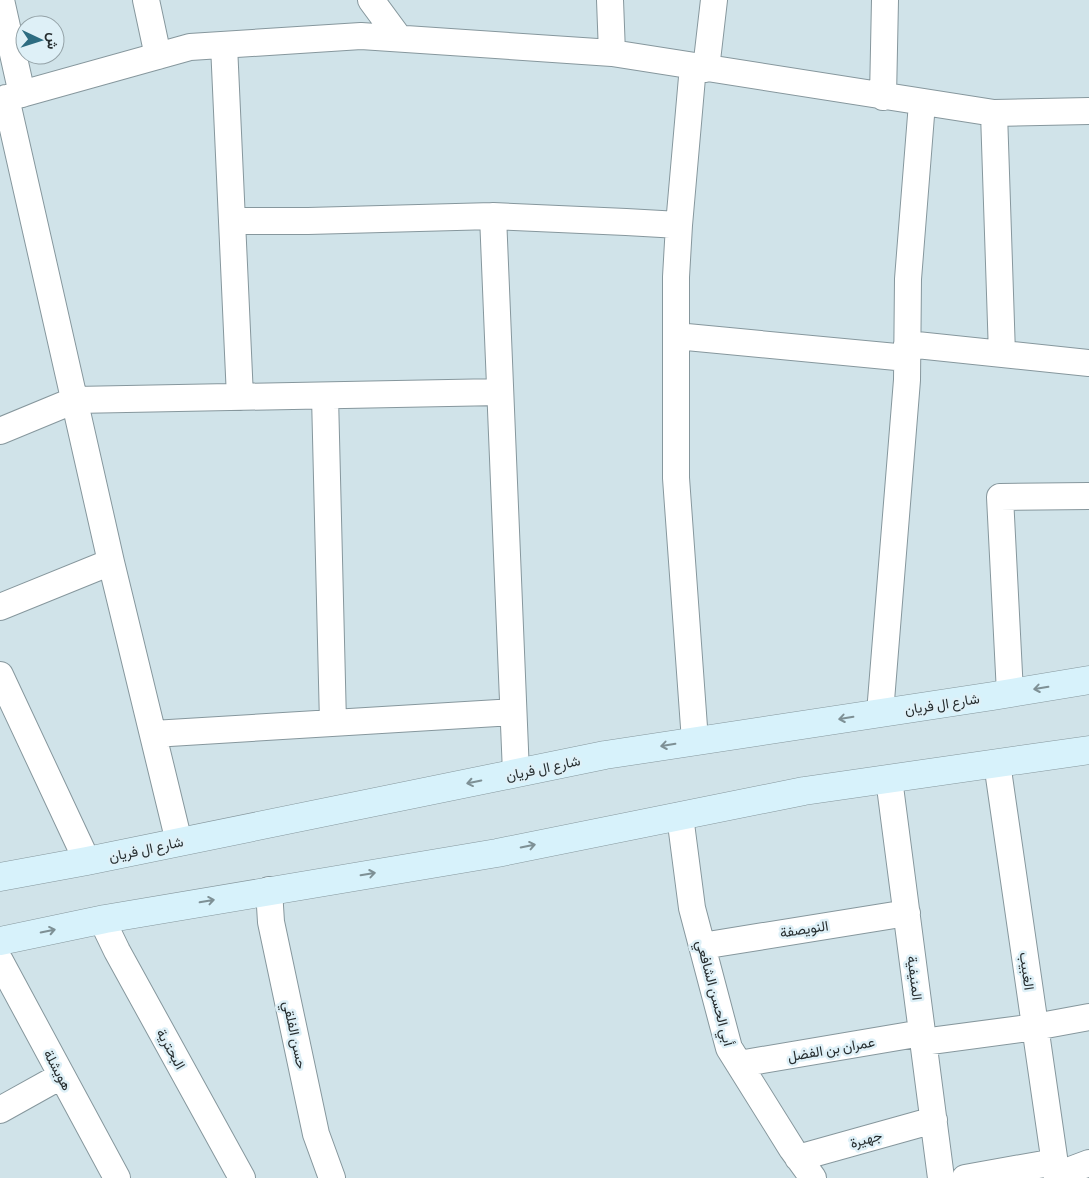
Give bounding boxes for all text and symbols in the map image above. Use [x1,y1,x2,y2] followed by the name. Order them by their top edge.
[15,15,65,65] north arrow
[43,32,63,50] text: ش
[1033,683,1049,693] one-way arrow
[903,689,981,721] street label: شارع ال فريان
[838,714,854,724] one-way arrow
[660,741,676,751] one-way arrow
[504,751,582,787] street label: شارع ال فريان
[466,777,482,787] one-way arrow
[107,832,185,868] street label: شارع ال فريان
[519,841,535,851] one-way arrow
[359,869,375,879] one-way arrow
[199,895,215,905] one-way arrow
[778,916,830,942] street label: النويصفة
[39,926,55,935] one-way arrow
[689,938,738,1049] street label: أبي الحسن الشافعي
[1015,951,1039,991] street label: الغبيب
[903,955,927,1001] street label: المنيفية
[276,999,311,1071] street label: حسن الفلقي
[153,1026,189,1072] street label: البحترية
[786,1032,876,1066] street label: عمران بن الفضل
[40,1046,76,1094] street label: هويشلة
[848,1126,884,1152] street label: جهيرة

